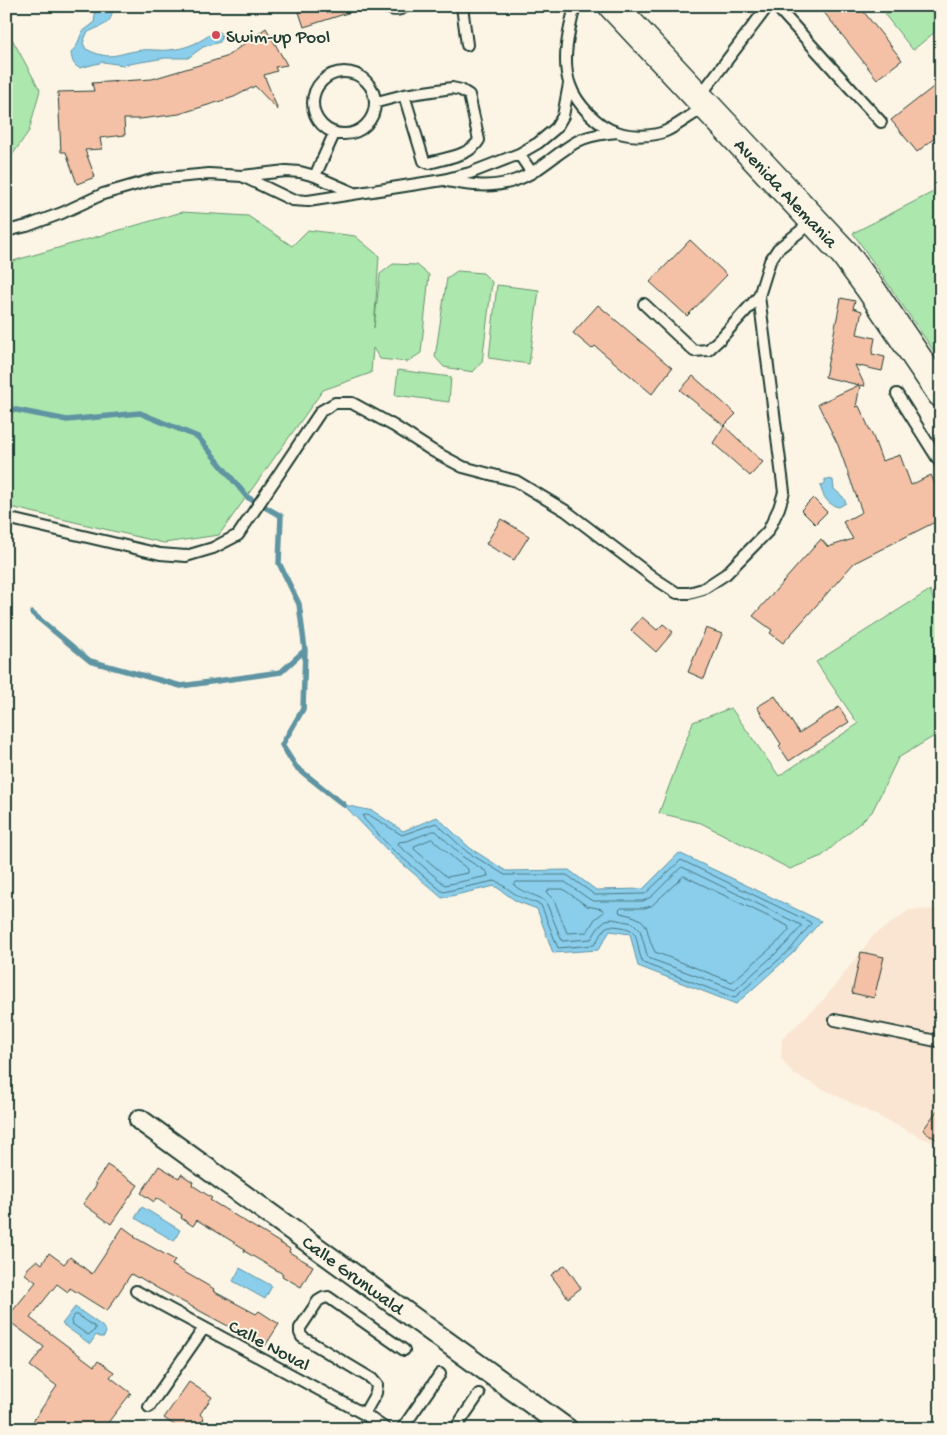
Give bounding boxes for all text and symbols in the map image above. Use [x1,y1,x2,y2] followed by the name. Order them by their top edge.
[226,27,330,50] place label: Swim-up Pool
[210,29,222,41] marker: Swim-up Pool
[728,135,842,255] street label: Avenida Alemania
[296,1232,409,1323] street label: Calle Grunwald
[224,1316,313,1378] street label: Calle Noval

